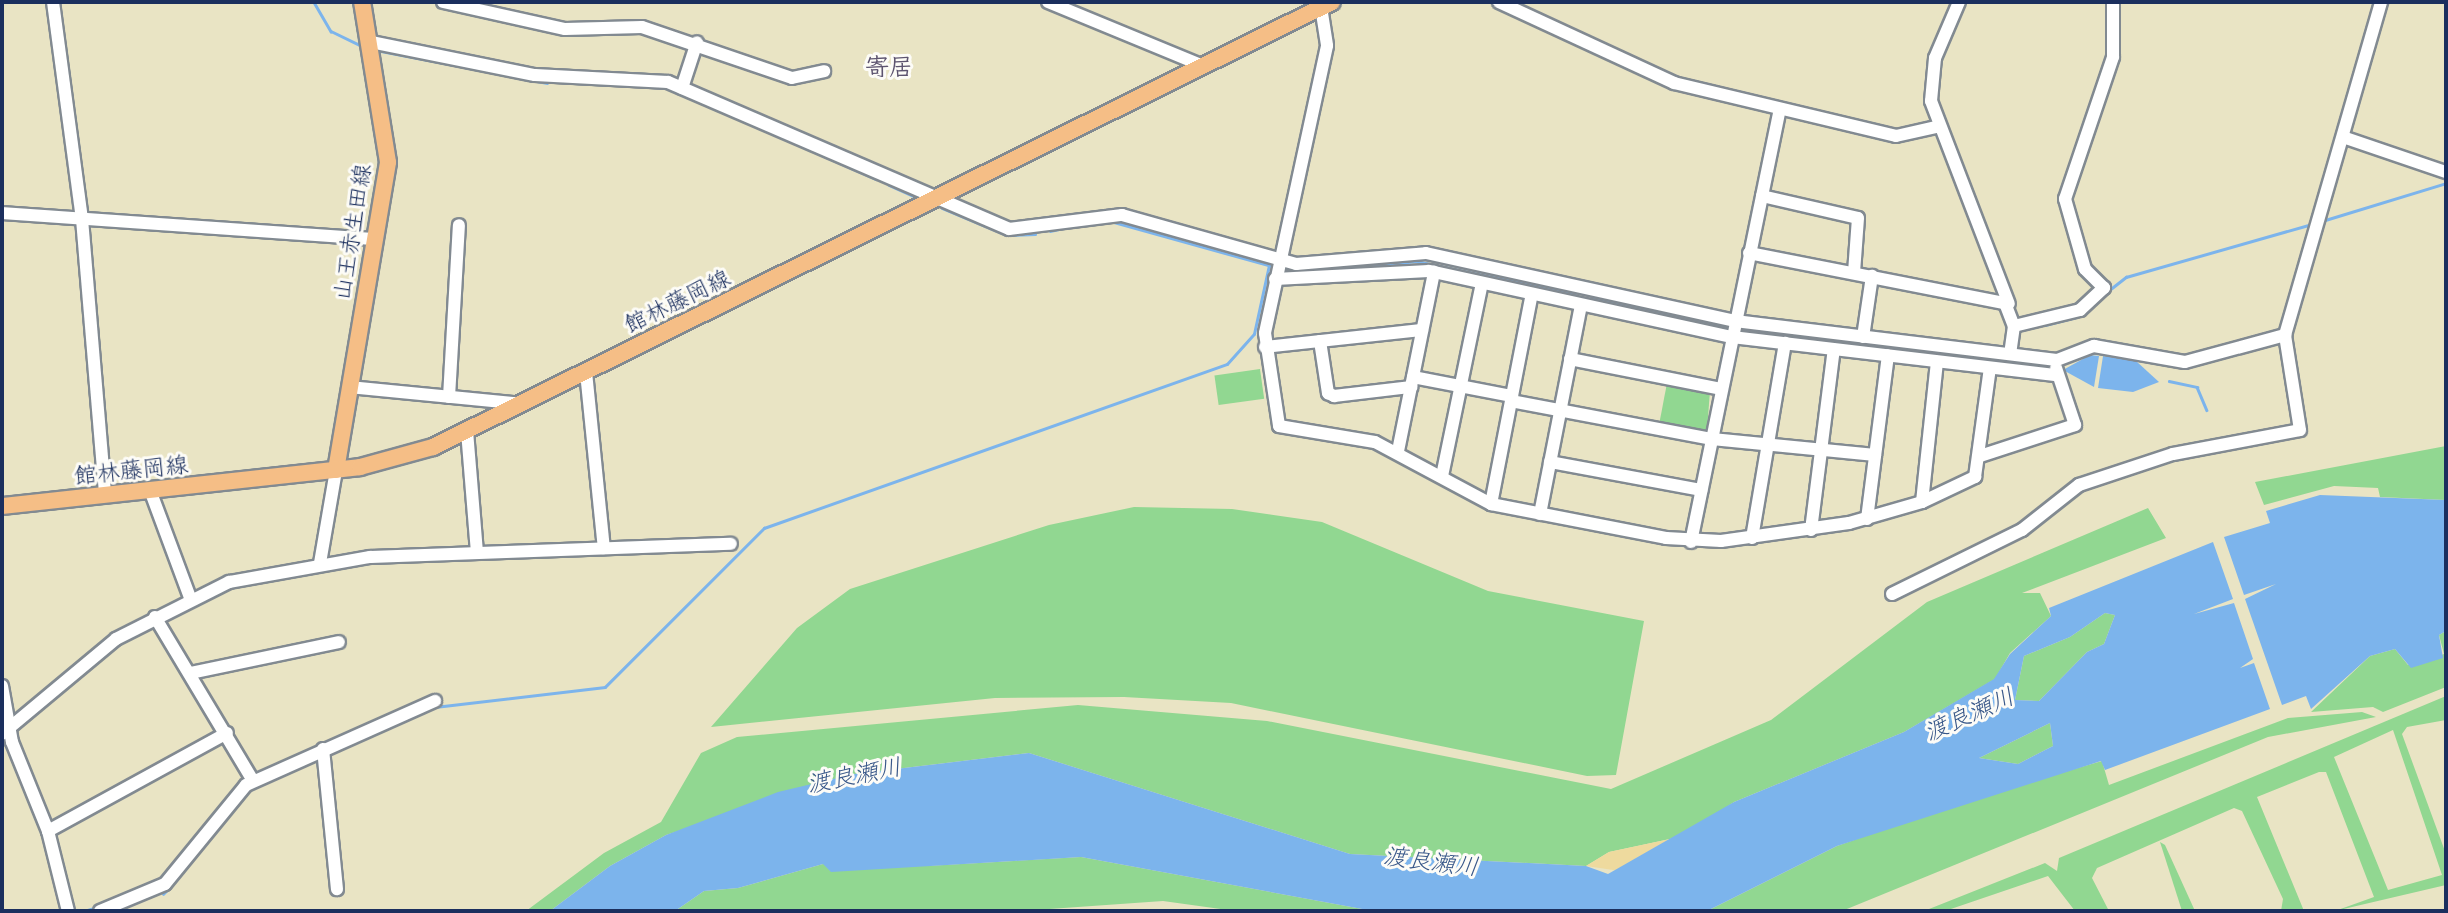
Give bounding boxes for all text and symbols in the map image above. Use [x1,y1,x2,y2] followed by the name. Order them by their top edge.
[865,53,913,81] district label: 寄居
[328,162,376,302] street label: 山王赤生田線
[619,263,735,339] street label: 館林藤岡線
[72,450,190,490] street label: 館林藤岡線
[1919,681,2019,747] water label: 渡良瀬川
[804,752,904,798] water label: 渡良瀬川
[1382,841,1480,881] water label: 渡良瀬川

